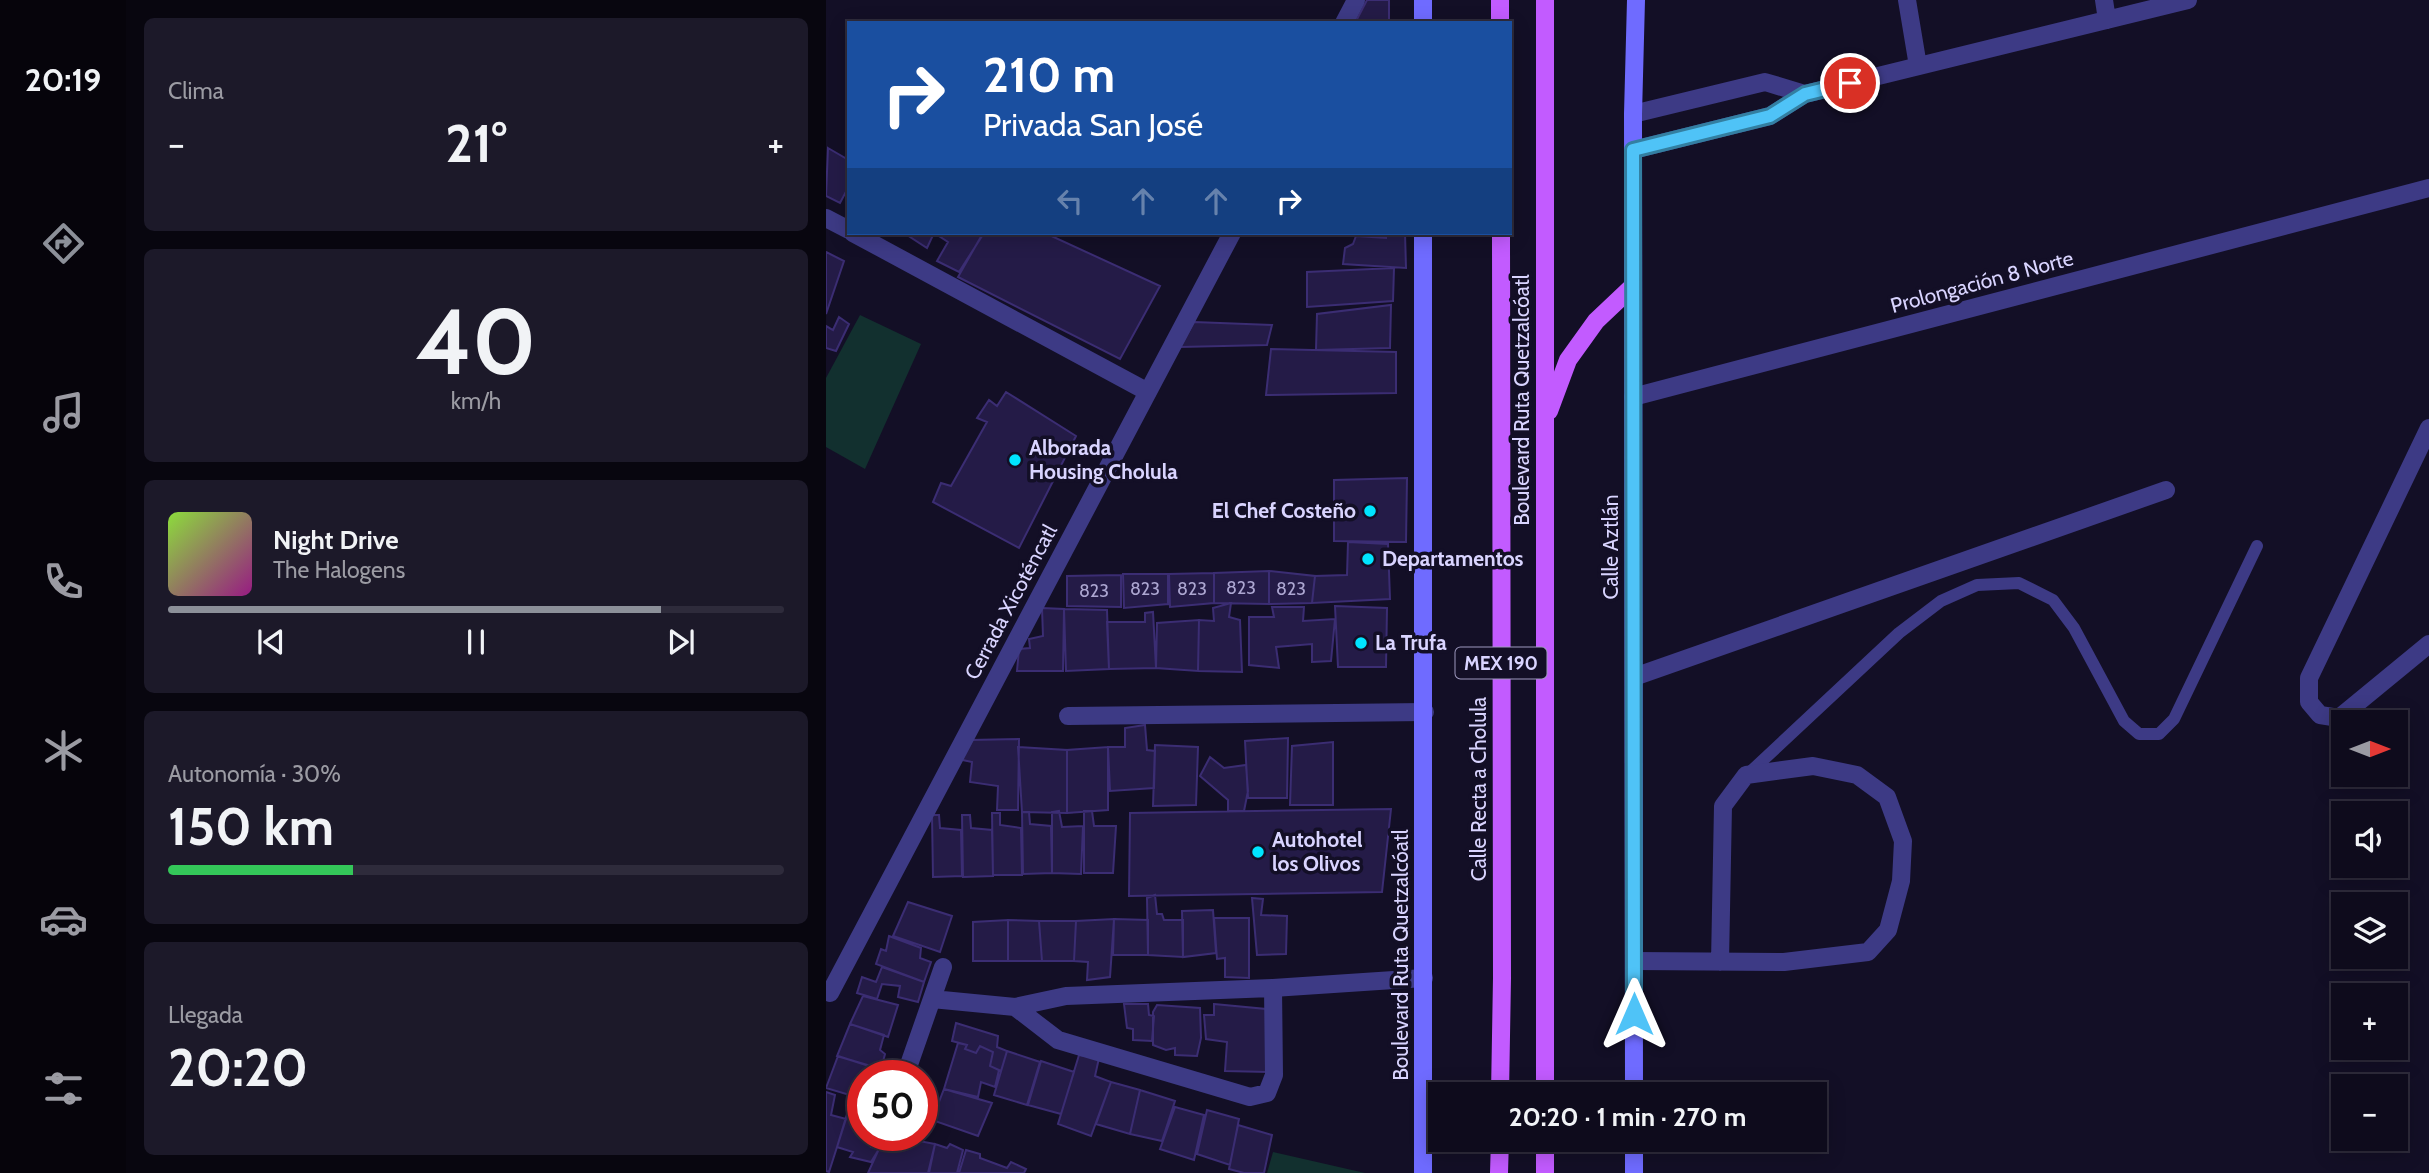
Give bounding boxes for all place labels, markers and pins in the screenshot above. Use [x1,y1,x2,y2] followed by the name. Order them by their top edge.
[1820,53,1880,113] pin
[1029,435,1178,484] place label: Alborada Housing Cholula
[1007,452,1023,468] marker: Alborada Housing Cholula
[1212,498,1356,523] place label: El Chef Costeño
[1362,503,1378,519] marker: El Chef Costeño
[1382,546,1524,571] place label: Departamentos
[1360,551,1376,567] marker: Departamentos
[1375,630,1447,655] place label: La Trufa
[1353,635,1369,651] marker: La Trufa
[1272,827,1363,876] place label: Autohotel los Olivos
[1250,844,1266,860] marker: Autohotel los Olivos

